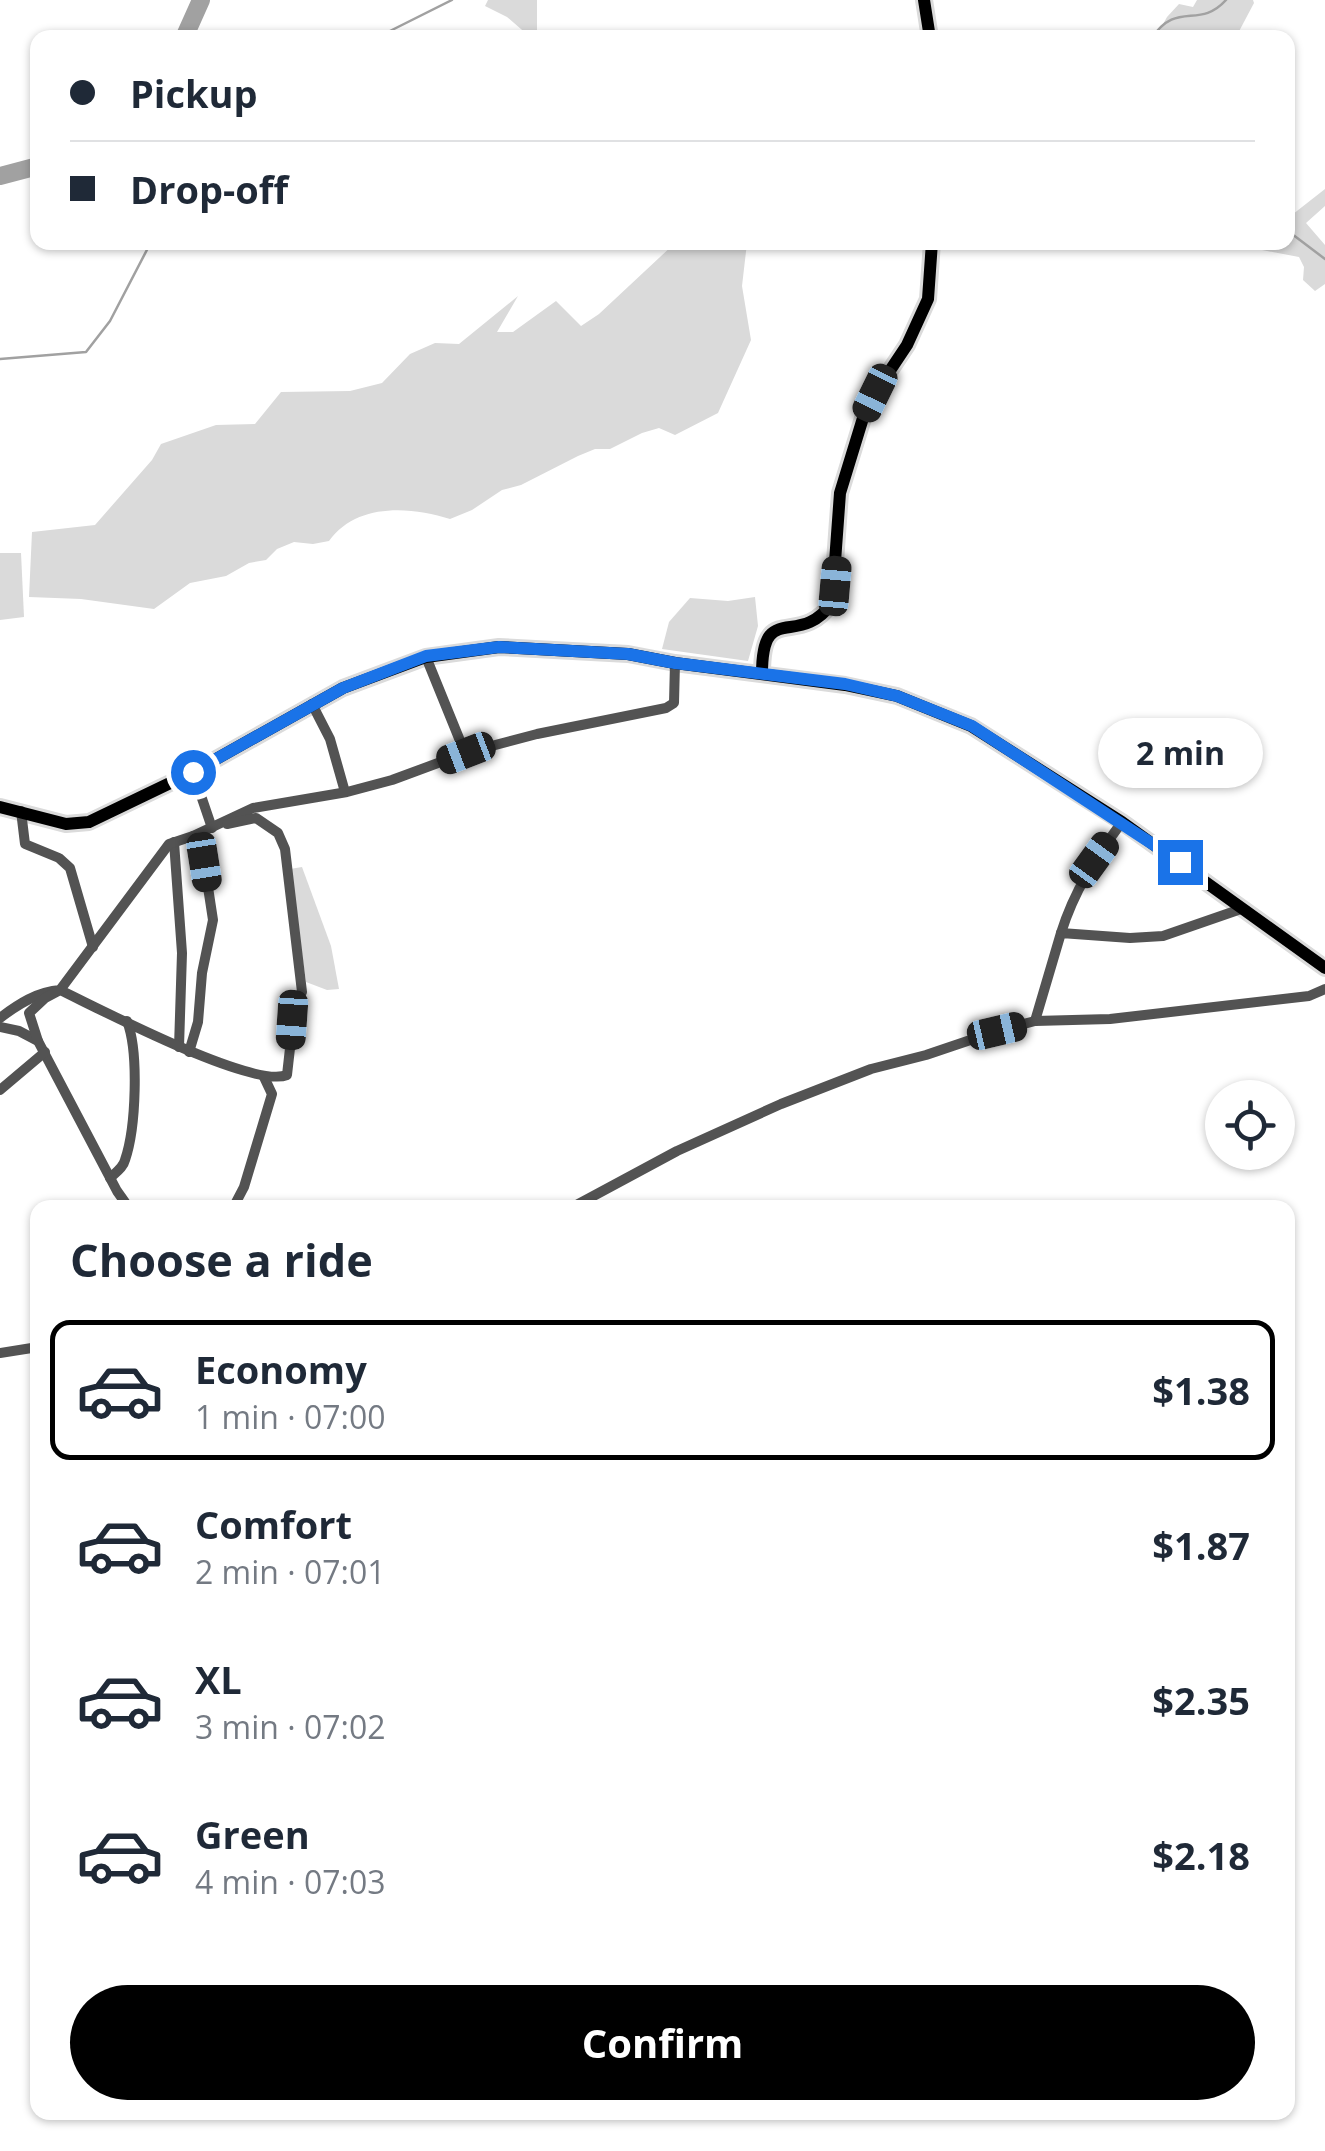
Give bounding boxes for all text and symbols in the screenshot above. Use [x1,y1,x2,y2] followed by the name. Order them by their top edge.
[130,67,258,119] text: Pickup
[130,163,288,215] text: Drop-off
[848,359,902,427] car
[817,555,853,617] car
[1098,717,1262,787] callout: 2 min
[433,728,499,778] car
[1136,731,1225,774] text: 2 min
[171,750,216,795] route start
[1064,827,1124,893] car
[184,830,224,894] car
[1158,840,1203,885] route end
[275,989,309,1051] car
[964,1010,1030,1052] car
[1205,1080,1295,1170] map controls
[1205,1080,1295,1170] button: locate
[70,1229,373,1290] text: Choose a ride
[195,1343,367,1395] text: Economy
[75,1345,165,1435] icon: car
[1152,1364,1250,1416] text: $1.38
[195,1395,386,1438] text: 1 min · 07:00
[195,1498,352,1550] text: Comfort
[75,1500,165,1590] icon: car
[1152,1519,1250,1571] text: $1.87
[195,1550,386,1593] text: 2 min · 07:01
[195,1653,242,1705] text: XL
[75,1655,165,1745] icon: car
[1152,1674,1250,1726] text: $2.35
[195,1705,386,1748] text: 3 min · 07:02
[195,1808,310,1860] text: Green
[75,1810,165,1900] icon: car
[1152,1829,1250,1881] text: $2.18
[195,1860,386,1903] text: 4 min · 07:03
[70,1985,1255,2100] button: Confirm

